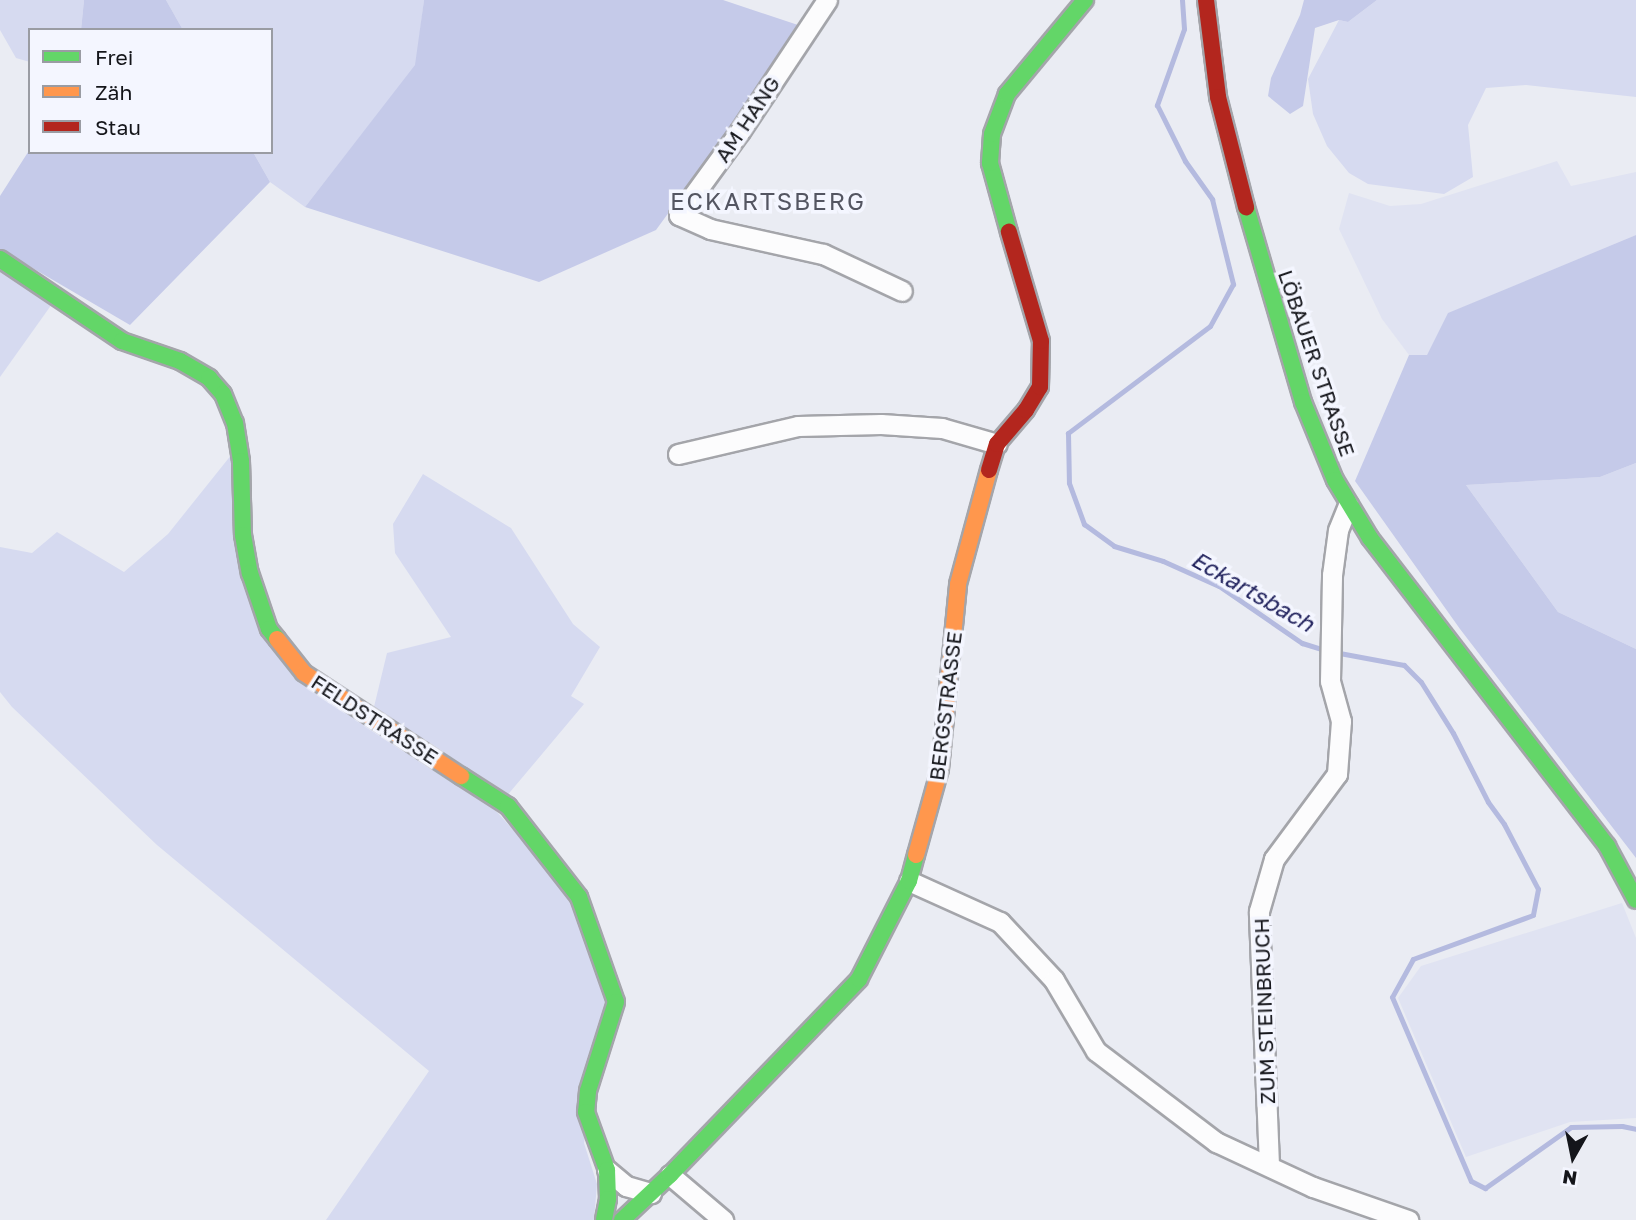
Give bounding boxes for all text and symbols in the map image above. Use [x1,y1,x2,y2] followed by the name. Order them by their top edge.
[28,28,273,154] legend
[95,44,133,70] text: Frei
[709,71,785,167] street label: AM HANG
[95,79,132,105] text: Zäh
[95,114,141,140] text: Stau
[671,187,865,215] district label: ECKARTSBERG
[1273,266,1361,460] street label: LÖBAUER STRASSE
[1187,545,1319,637] water label: Eckartsbach
[923,630,967,782] street label: BERGSTRASSE
[307,669,443,769] street label: FELDSTRASSE
[1248,917,1280,1105] street label: ZUM STEINBRUCH
[1538,1122,1608,1192] north arrow
[1561,1166,1579,1191] text: N

